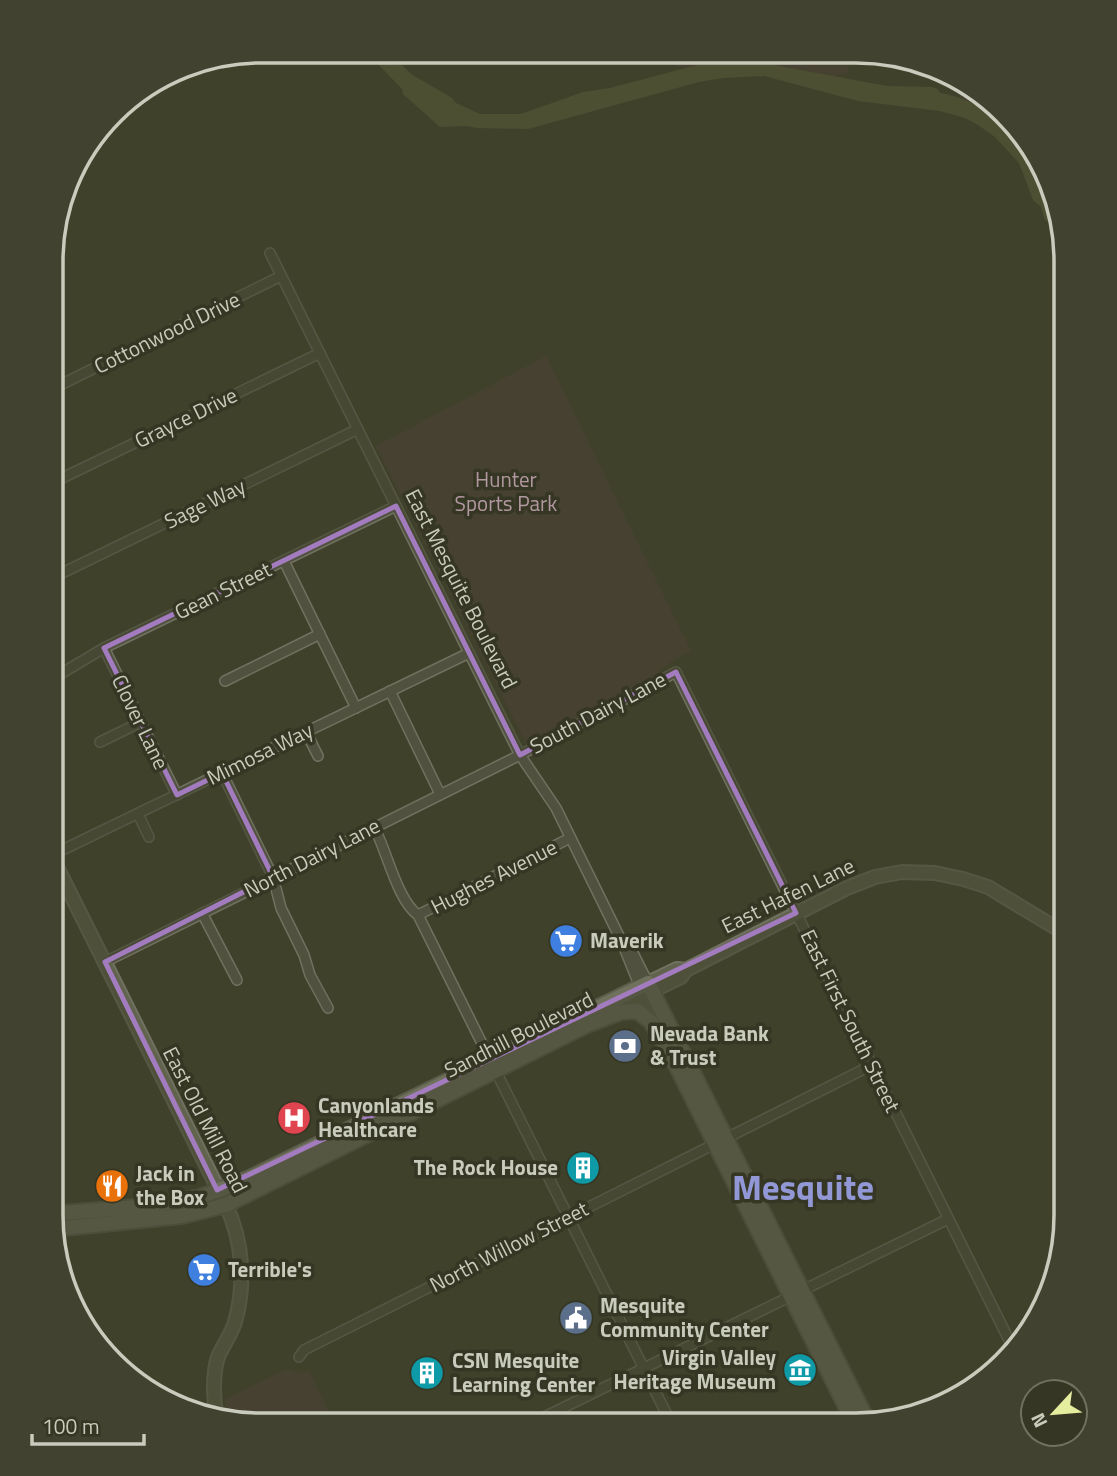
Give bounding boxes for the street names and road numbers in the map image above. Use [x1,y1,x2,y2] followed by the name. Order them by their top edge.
[88,283,245,381] street label: Cottonwood Drive
[129,378,242,456] street label: Grayce Drive
[159,470,251,537] street label: Sage Way
[398,483,526,694] street label: East Mesquite Boulevard
[169,553,277,627] street label: Gean Street
[524,663,671,761] street label: South Dairy Lane
[104,669,178,774] street label: Clover Lane
[201,714,318,793] street label: Mimosa Way
[238,809,385,905] street label: North Dairy Lane
[425,831,562,922] street label: Hughes Avenue
[716,849,859,941] street label: East Hafen Lane
[793,924,909,1118] street label: East First South Street
[438,983,599,1085] street label: Sandhill Boulevard
[155,1041,257,1198] street label: East Old Mill Road
[424,1192,594,1300] street label: North Willow Street

